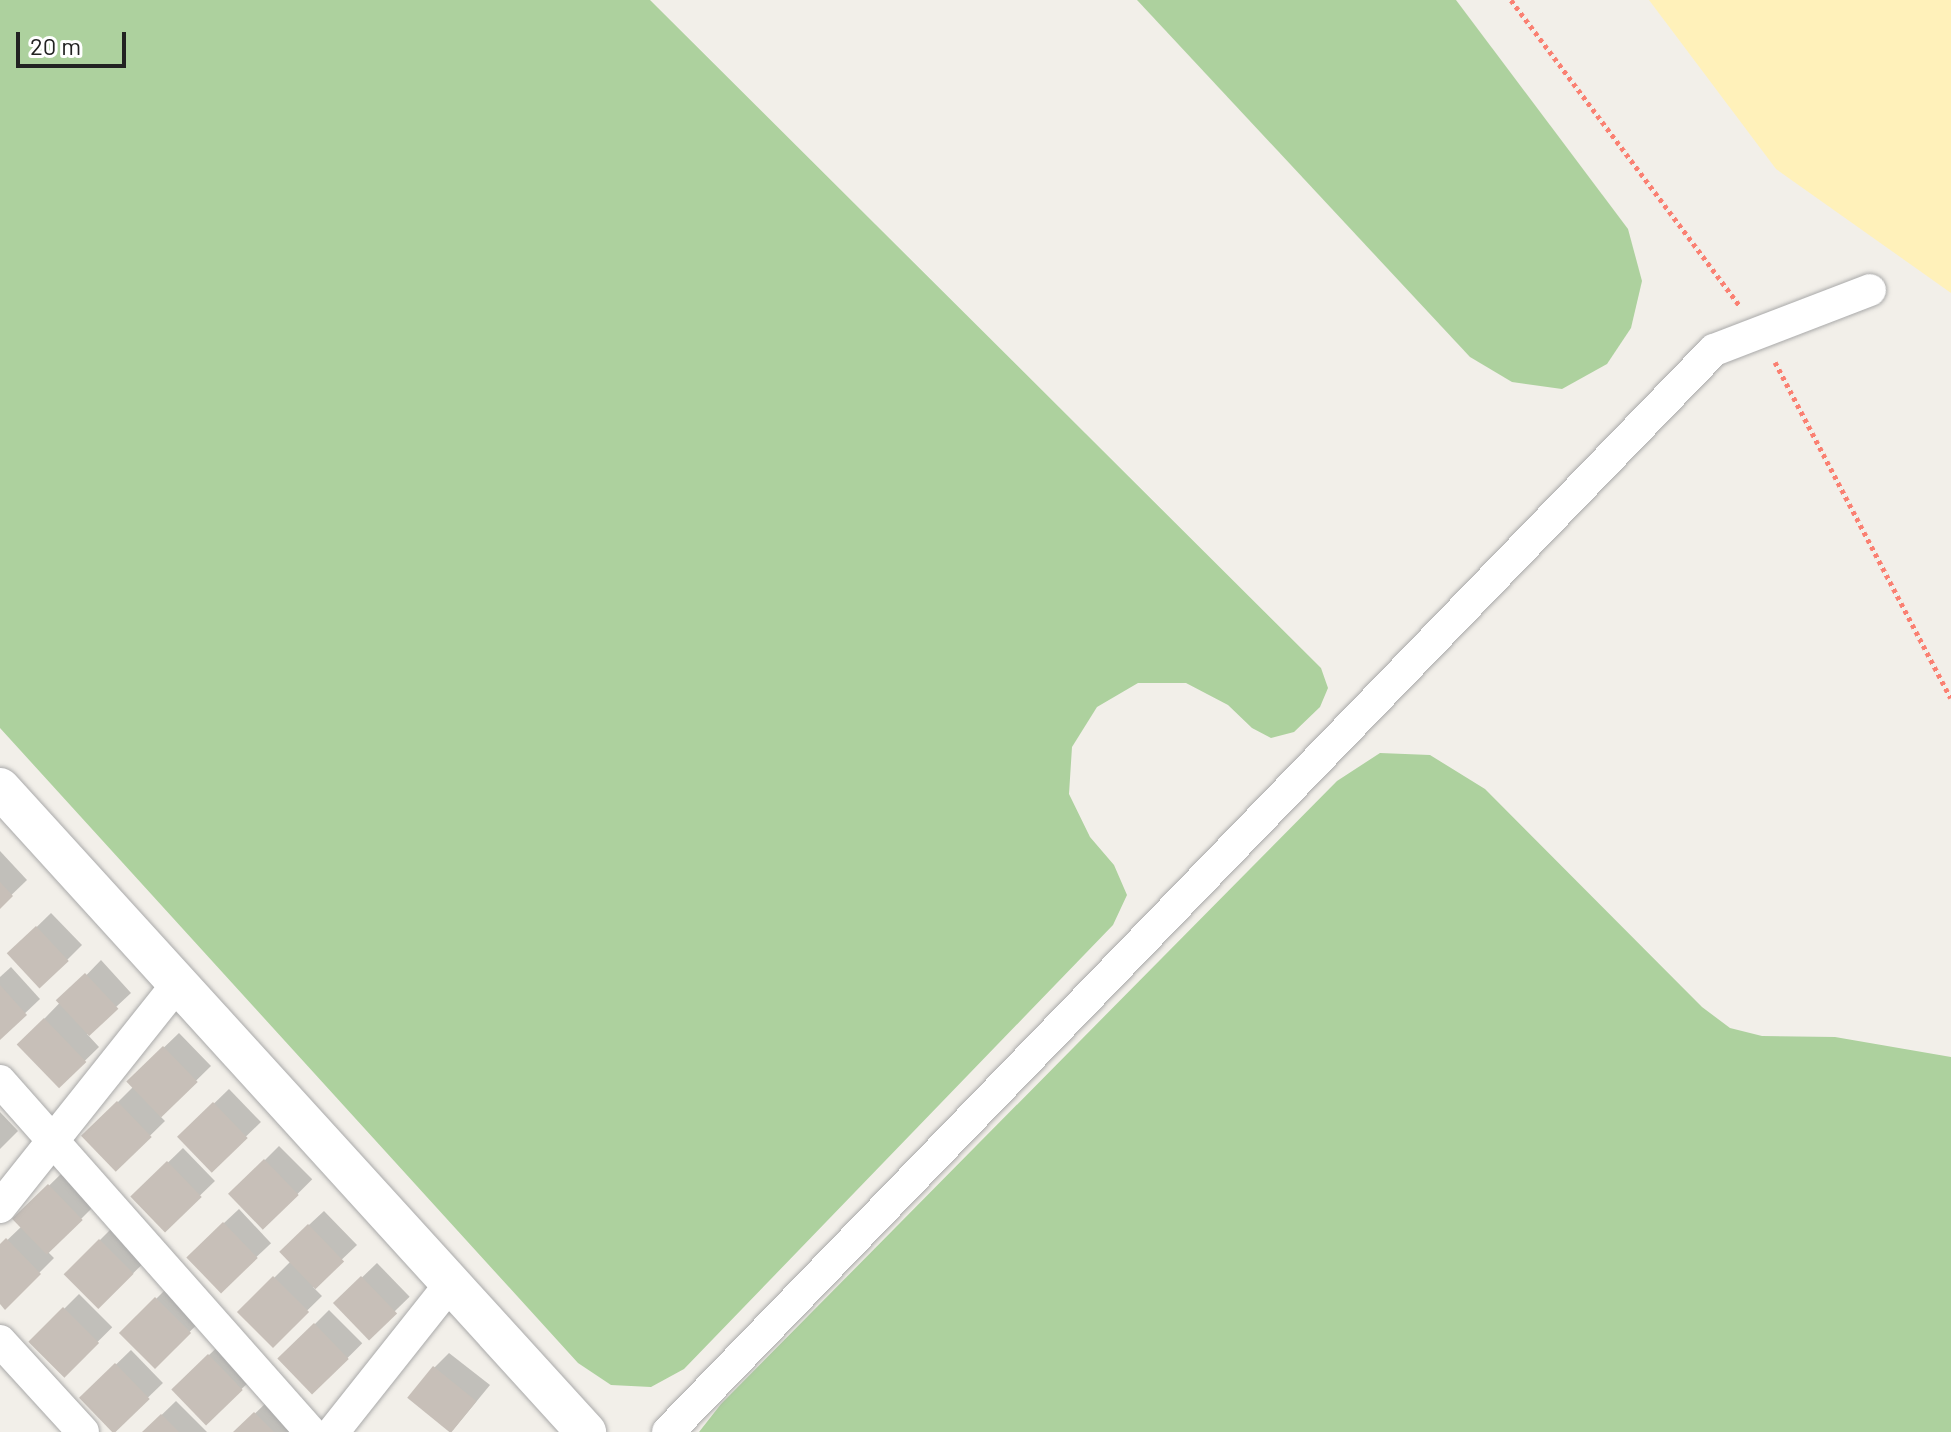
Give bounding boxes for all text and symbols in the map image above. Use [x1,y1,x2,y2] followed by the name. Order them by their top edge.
[20,16,130,66] scale bar
[30,31,81,60] text: 20 m

